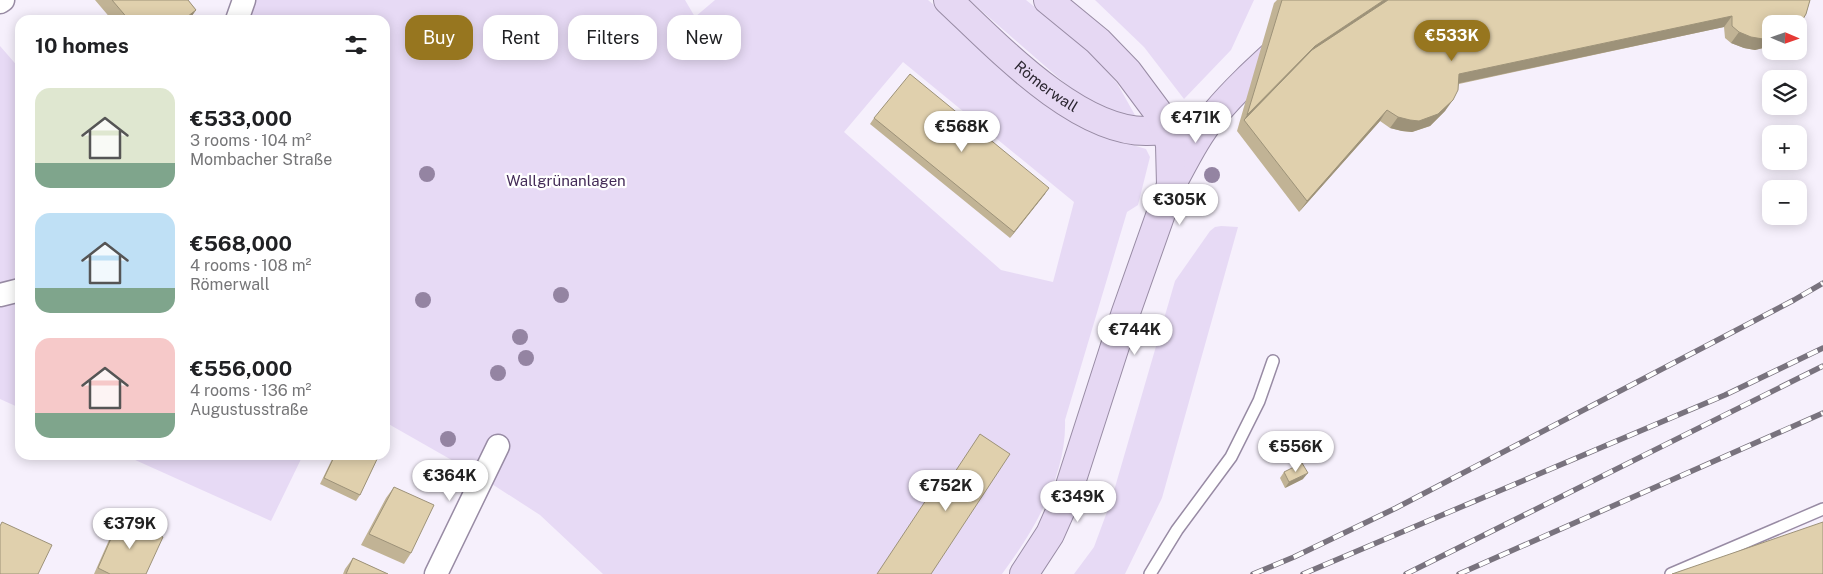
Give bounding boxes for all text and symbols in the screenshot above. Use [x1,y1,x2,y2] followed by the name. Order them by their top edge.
[405,15,473,60] chip: Buy
[483,15,558,60] chip: Rent
[568,15,657,60] chip: Filters
[667,15,741,60] chip: New
[1762,15,1808,60] north arrow
[1762,15,1807,225] map controls
[1417,20,1487,62] pin: €533K
[1425,26,1479,45] text: €533K
[342,31,370,59] icon: filters
[35,33,129,58] text: 10 homes
[1011,57,1081,115] street label: Römerwall
[1762,70,1807,115] button: layers
[1161,102,1231,144] pin: €471K
[190,106,292,131] text: €533,000
[75,108,135,168] icon: home
[1171,108,1221,127] text: €471K
[927,110,997,153] pin: €568K
[935,117,989,136] text: €568K
[1762,125,1807,170] button: +
[190,131,311,150] text: 3 rooms · 104 m²
[190,150,332,169] text: Mombacher Straße
[506,172,626,189] park label: Wallgrünanlagen
[1762,180,1807,225] button: −
[1145,184,1215,226] pin: €305K
[1153,190,1207,209] text: €305K
[190,231,292,256] text: €568,000
[75,233,135,293] icon: home
[190,256,311,275] text: 4 rooms · 108 m²
[190,275,270,294] text: Römerwall
[1100,314,1170,356] pin: €744K
[1109,320,1161,339] text: €744K
[190,356,292,381] text: €556,000
[75,358,135,418] icon: home
[190,381,311,400] text: 4 rooms · 136 m²
[190,400,308,419] text: Augustusstraße
[1261,430,1331,473] pin: €556K
[1269,437,1323,456] text: €556K
[415,460,485,502] pin: €364K
[423,466,477,485] text: €364K
[911,470,981,512] pin: €752K
[920,476,972,495] text: €752K
[1043,480,1113,523] pin: €349K
[1051,487,1105,506] text: €349K
[95,508,165,550] pin: €379K
[104,514,156,533] text: €379K

